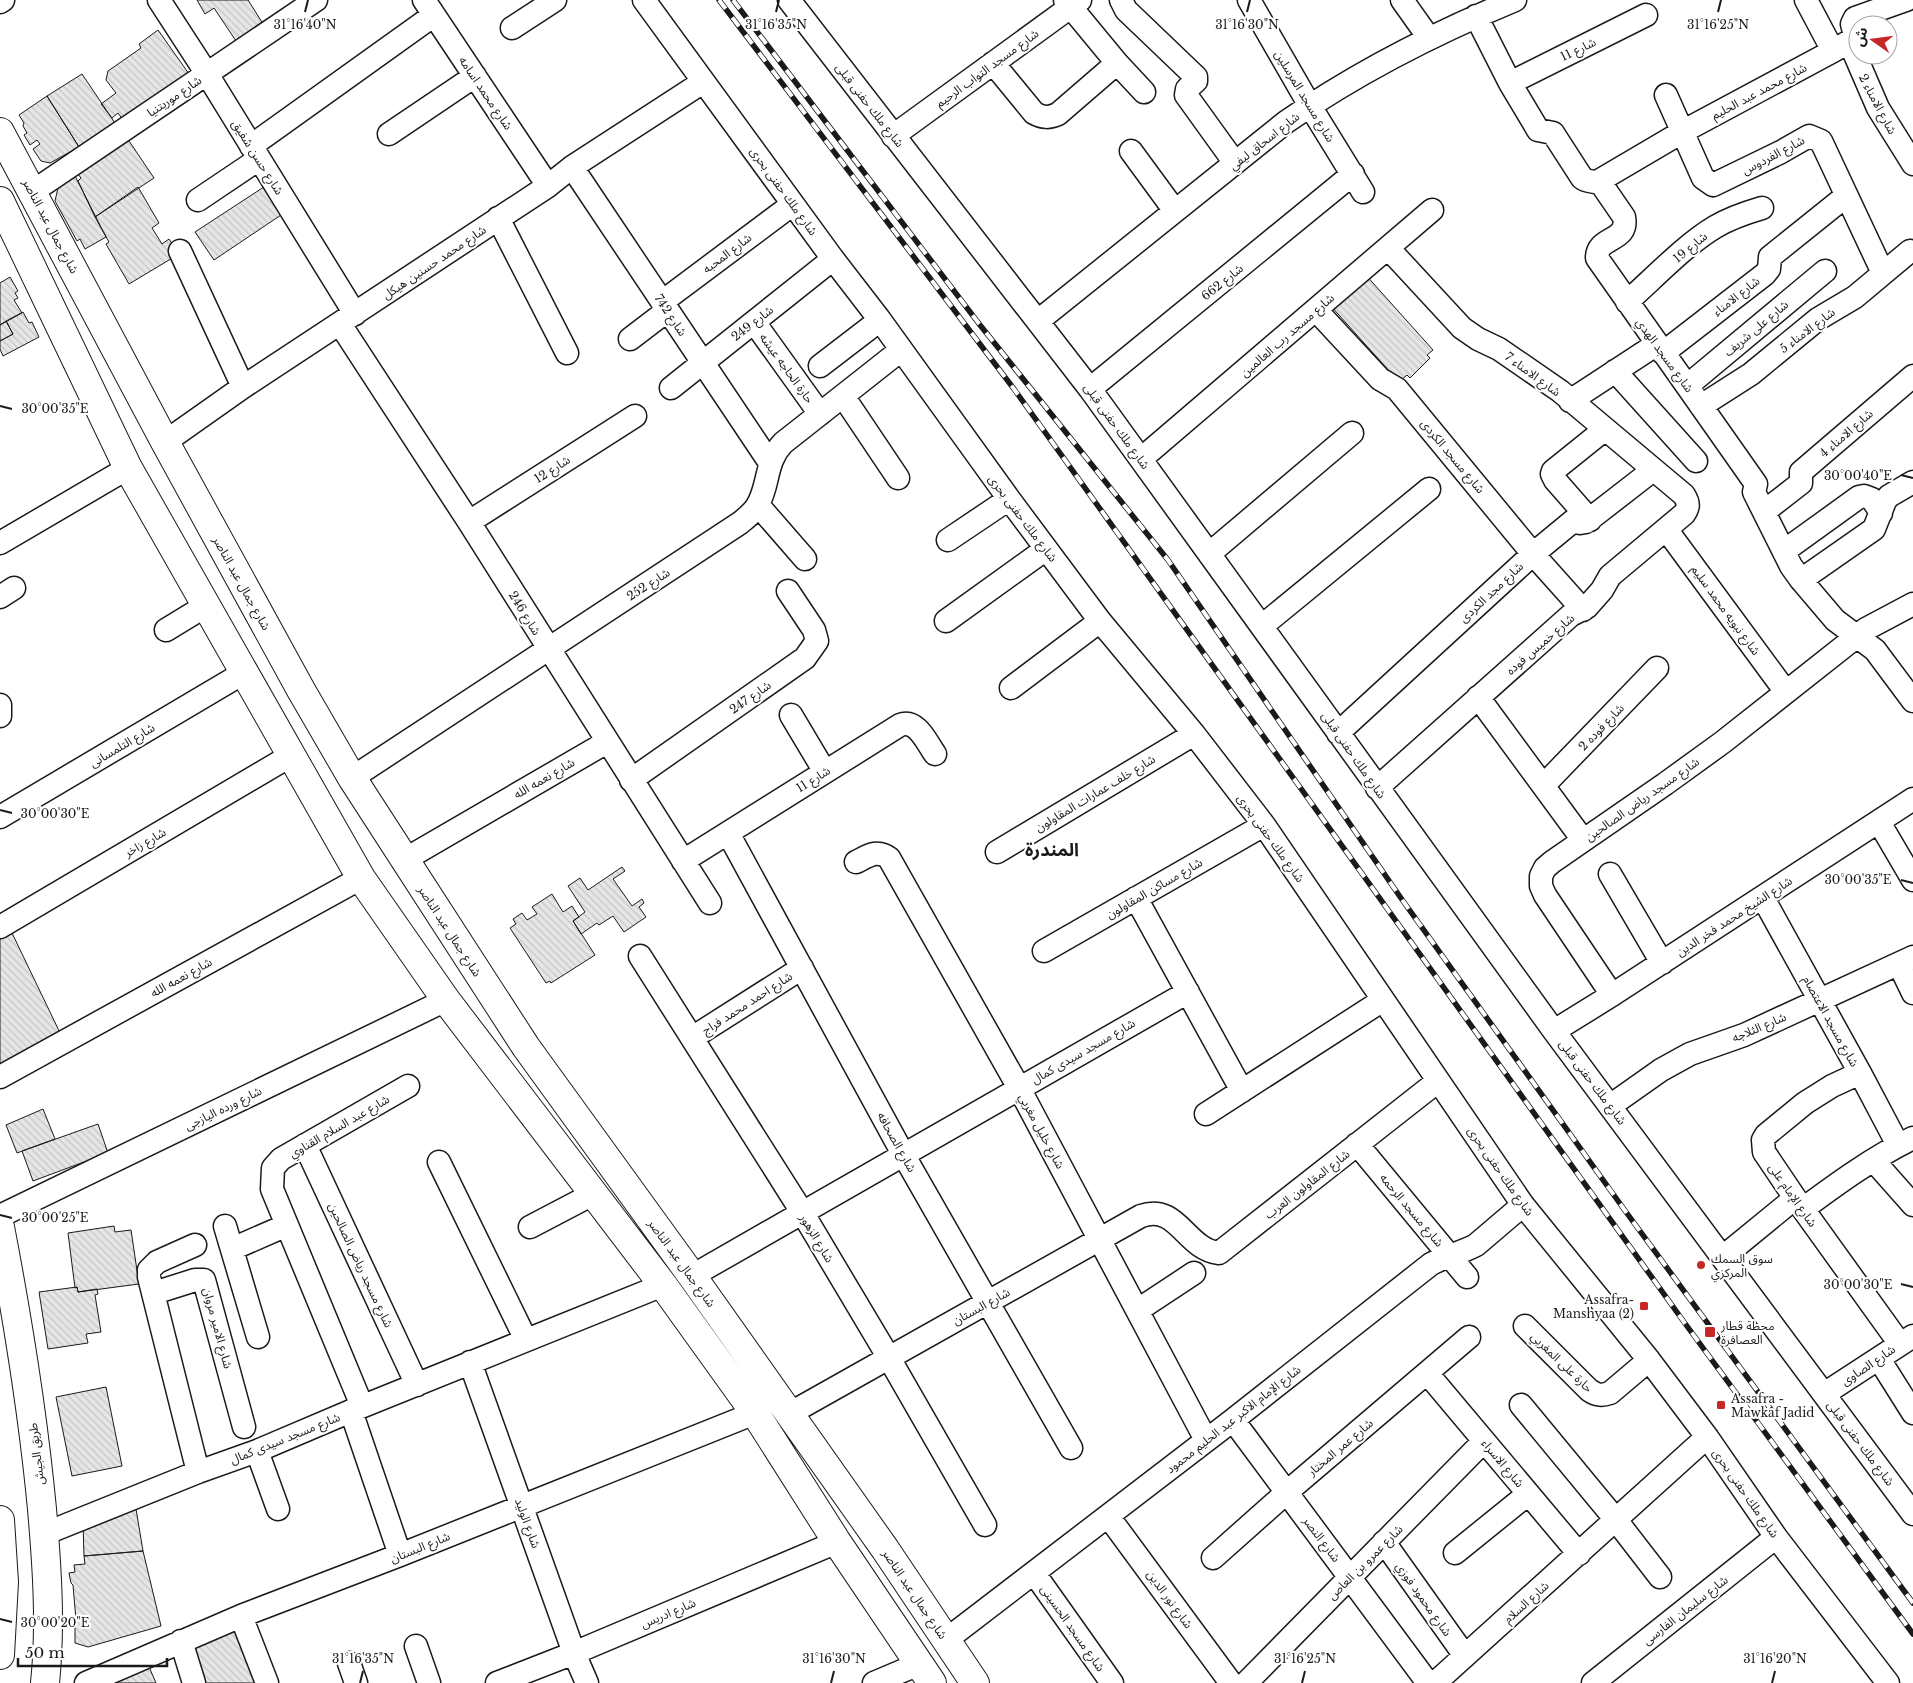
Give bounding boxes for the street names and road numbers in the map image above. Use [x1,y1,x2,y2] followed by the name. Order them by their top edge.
[933,26,1043,112] street label: شارع مسجد التواب الرحيم
[1558,34,1599,66] street label: شارع 11
[1270,47,1338,146] street label: شارع مسجد المرسلين
[454,53,516,134] street label: شارع محمد اسامه
[831,60,907,151] street label: شارع ملك حفنى قبلى
[1709,60,1810,124] street label: شارع محمد عبد الحليم
[1854,71,1900,138] street label: شارع الامناء 2
[144,72,205,121] street label: شارع موريتنيا
[1226,109,1304,175] street label: شارع اسحاق ليفي
[227,117,287,198] street label: شارع حسن شفيق
[1739,132,1808,180] street label: شارع الفردوس
[745,144,821,239] street label: شارع ملك حفنى بحرى
[17,175,82,277] street label: شارع جمال عبد الناصر
[379,222,490,304] street label: شارع محمد حسنين هيكل
[1670,228,1711,267] street label: شارع 19
[700,230,756,278] street label: شارع المحبه
[1198,261,1247,305] street label: شارع 662
[1710,273,1764,321] street label: شارع الامناء
[1237,290,1338,381] street label: شارع مسجد رب العالمين
[650,291,690,340] street label: شارع 742
[1721,297,1792,361] street label: شارع على شريف
[728,302,777,346] street label: شارع 249
[1776,304,1839,357] street label: شارع الامناء 5
[1631,315,1697,397] street label: شارع مسجد الهدي
[757,330,817,406] street label: حارة الحاجه عيشه
[1501,349,1564,401] street label: شارع الامناء 7
[1079,380,1153,473] street label: شارع ملك حفنى قبلى
[1816,406,1877,462] street label: شارع الامناء 4
[1416,416,1488,497] street label: شارع مسجد الكردى
[531,452,574,488] street label: شارع 12
[984,471,1061,566] street label: شارع ملك حفنى بحرى
[208,532,274,634] street label: شارع جمال عبد الناصر
[1456,559,1527,627] street label: شارع مجد الكردى
[1687,562,1764,659] street label: شارع نبويه محمد سليم
[624,565,673,605] street label: شارع 252
[504,588,544,639] street label: شارع 246
[1503,610,1579,679] street label: شارع خميس فوده
[726,677,775,718] street label: شارع 247
[1575,700,1628,755] street label: شارع فوده 2
[1317,709,1390,802] street label: شارع ملك حفنى قبلى
[87,720,158,772] street label: شارع التلمسانى
[1032,751,1159,837] street label: شارع خلف عمارات المقاولون
[1582,754,1703,846] street label: شارع مسجد رياض الصالحين
[511,755,578,803] street label: شارع نعمه الله
[793,763,834,797] street label: شارع 11
[1232,791,1308,886] street label: شارع ملك حفنى بحرى
[121,824,170,862] street label: شارع زاخر
[1103,854,1206,923] street label: شارع مساكن المقاولون
[1673,873,1796,961] street label: شارع الشيخ محمد فخر الدين
[413,882,485,980] street label: شارع جمال عبد الناصر
[148,954,215,1002] street label: شارع نعمه الله
[699,968,796,1039] street label: شارع احمد محمد فراج
[1798,973,1862,1070] street label: شارع مسجد الاعتصام
[1730,1009,1789,1047] street label: شارع الثلاجه
[1028,1015,1139,1089] street label: شارع مسجد سيدى كمال
[1555,1037,1630,1129] street label: شارع ملك حفنى قبلى
[182,1083,265,1135] street label: شارع ورده اليازجى
[286,1091,393,1163] street label: شارع عبد السلام القناوي
[1013,1091,1068,1173] street label: شارع خليل مغربي
[873,1109,920,1176] street label: شارع الصحافه
[1463,1124,1537,1220] street label: شارع ملك حفنى بحرى
[1261,1146,1354,1223] street label: شارع المقاولون العرب
[1764,1160,1820,1231] street label: شارع الإمام على
[1376,1170,1447,1251] street label: شارع مسجد الرحمه
[324,1200,397,1331] street label: شارع مسجد رياض الصالحين
[794,1210,837,1266] street label: شارع الزهور
[643,1215,719,1311] street label: شارع جمال عبد الناصر
[950,1284,1013,1330] street label: شارع البستان
[198,1286,236,1371] street label: شارع الامير مروان
[1526,1329,1596,1397] street label: حارة على المغربي
[1838,1341,1899,1390] street label: شارع الصاوى
[1163,1362,1305,1478] street label: شارع الإمام الاكبر عبد الحليم محمود
[1823,1398,1898,1490] street label: شارع ملك حفنى قبلى
[228,1409,343,1469] street label: شارع مسجد سيدى كمال
[1303,1415,1377,1481] street label: شارع عمر المختار
[25,1422,48,1486] street label: طريق الجيش
[1477,1436,1527,1491] street label: شارع الاسراء
[1708,1446,1782,1542] street label: شارع ملك حفنى بحرى
[510,1496,544,1551] street label: شارع الوليد
[1298,1512,1344,1566] street label: شارع النصر
[1324,1521,1407,1604] street label: شارع عمرو بن العاص
[388,1528,453,1568] street label: شارع البستان
[877,1545,951,1643] street label: شارع جمال عبد الناصر
[1391,1559,1455,1641] street label: شارع محمود فوزي
[1142,1567,1196,1632] street label: شارع نور الدين
[1639,1572,1732,1650] street label: شارع سليمان الفارسى
[1500,1578,1553,1628] street label: شارع السلام
[1036,1582,1108,1675] street label: شارع مسجد الحسينى
[638,1595,699,1633] street label: شارع ادريس

